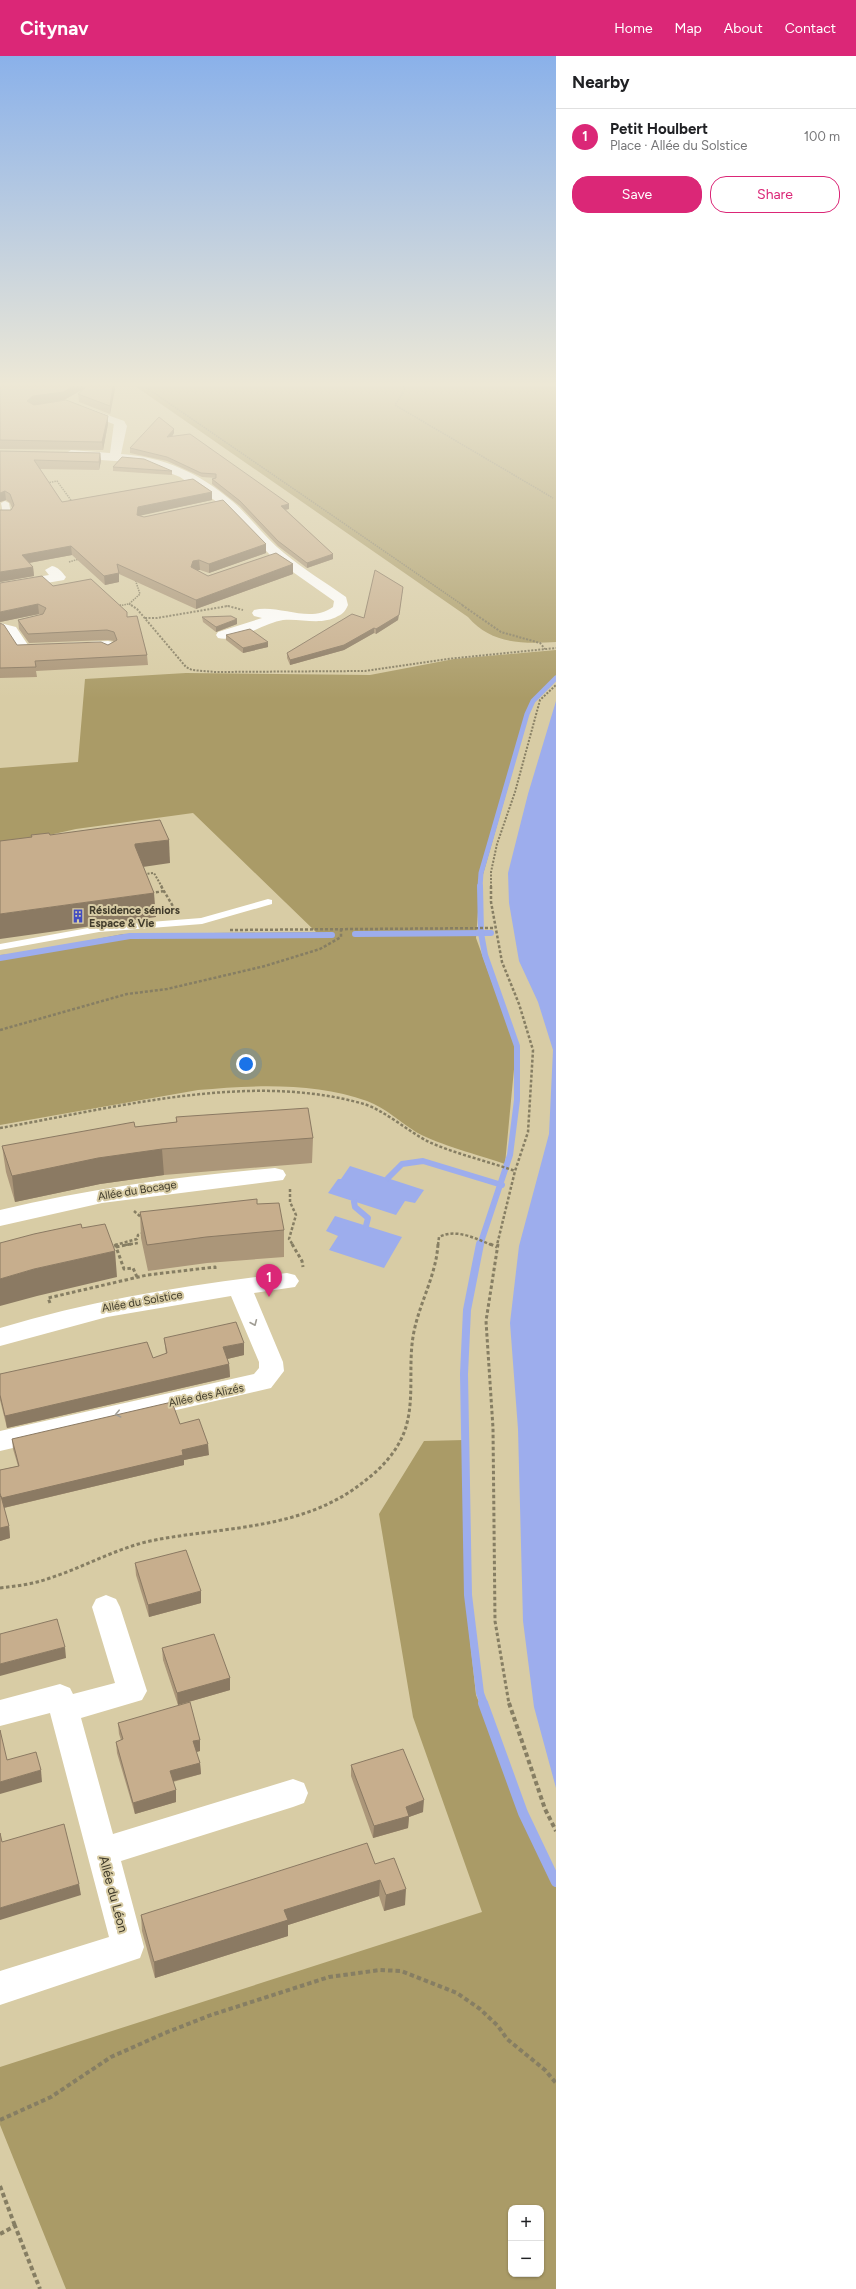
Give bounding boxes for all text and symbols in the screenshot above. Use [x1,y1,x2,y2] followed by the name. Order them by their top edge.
[20,17,89,40] text: Citynav
[614,20,653,37] text: Home
[675,20,702,37] text: Map
[724,20,763,37] text: About
[785,20,836,37] text: Contact
[572,72,630,92] text: Nearby
[610,120,708,138] text: Petit Houlbert
[582,129,588,144] text: 1
[804,129,840,144] text: 100 m
[610,138,747,153] text: Place · Allée du Solstice
[572,176,702,213] button: Save
[710,176,840,213] button: Share
[89,904,180,930] place label: Résidence séniors Espace & Vie
[70,908,86,924] building icon: Résidence séniors Espace & Vie
[236,1054,256,1074] your location
[97,1178,177,1203] street label: Allée du Bocage
[256,1264,282,1297] pin: 1
[101,1288,183,1315] street label: Allée du Solstice
[249,1318,257,1326] one-way arrow
[167,1381,245,1410] street label: Allée des Alizés
[115,1410,121,1418] one-way arrow
[96,1854,131,1934] street label: Allée du Léon
[508,2205,544,2277] map controls
[508,2205,544,2241] button: +
[508,2241,544,2277] button: −

